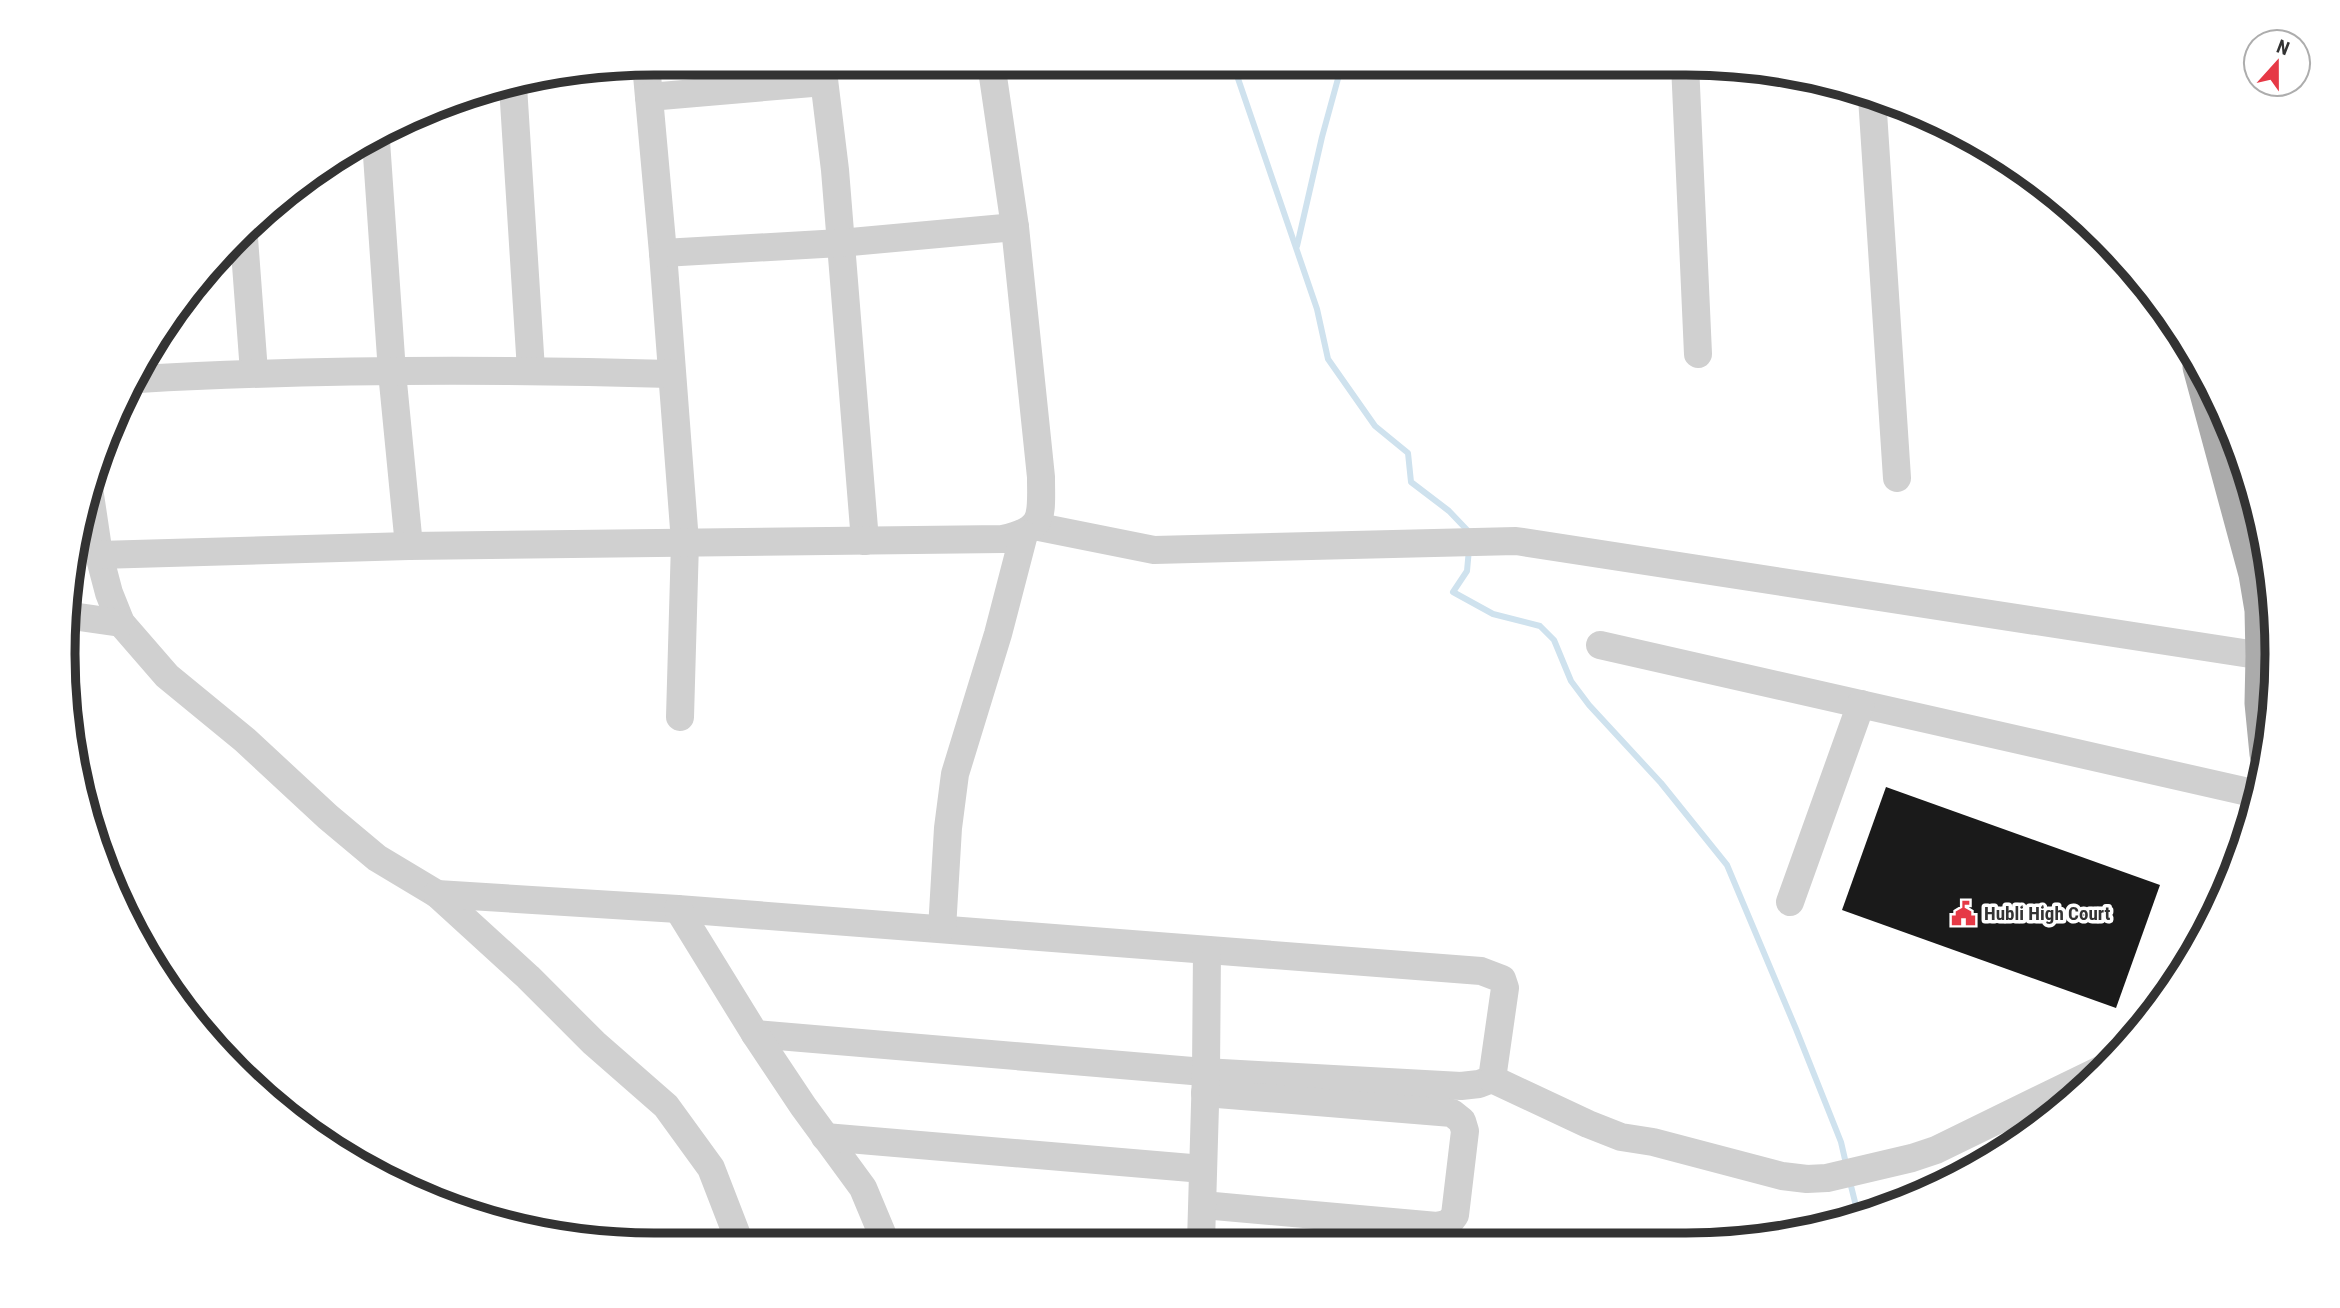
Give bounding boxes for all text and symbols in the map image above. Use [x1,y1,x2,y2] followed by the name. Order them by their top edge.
[2242,28,2312,98] north arrow
[2273,35,2292,60] text: N
[1950,899,1978,927] public building icon: Hubli High Court
[1984,902,2110,925] place label: Hubli High Court

